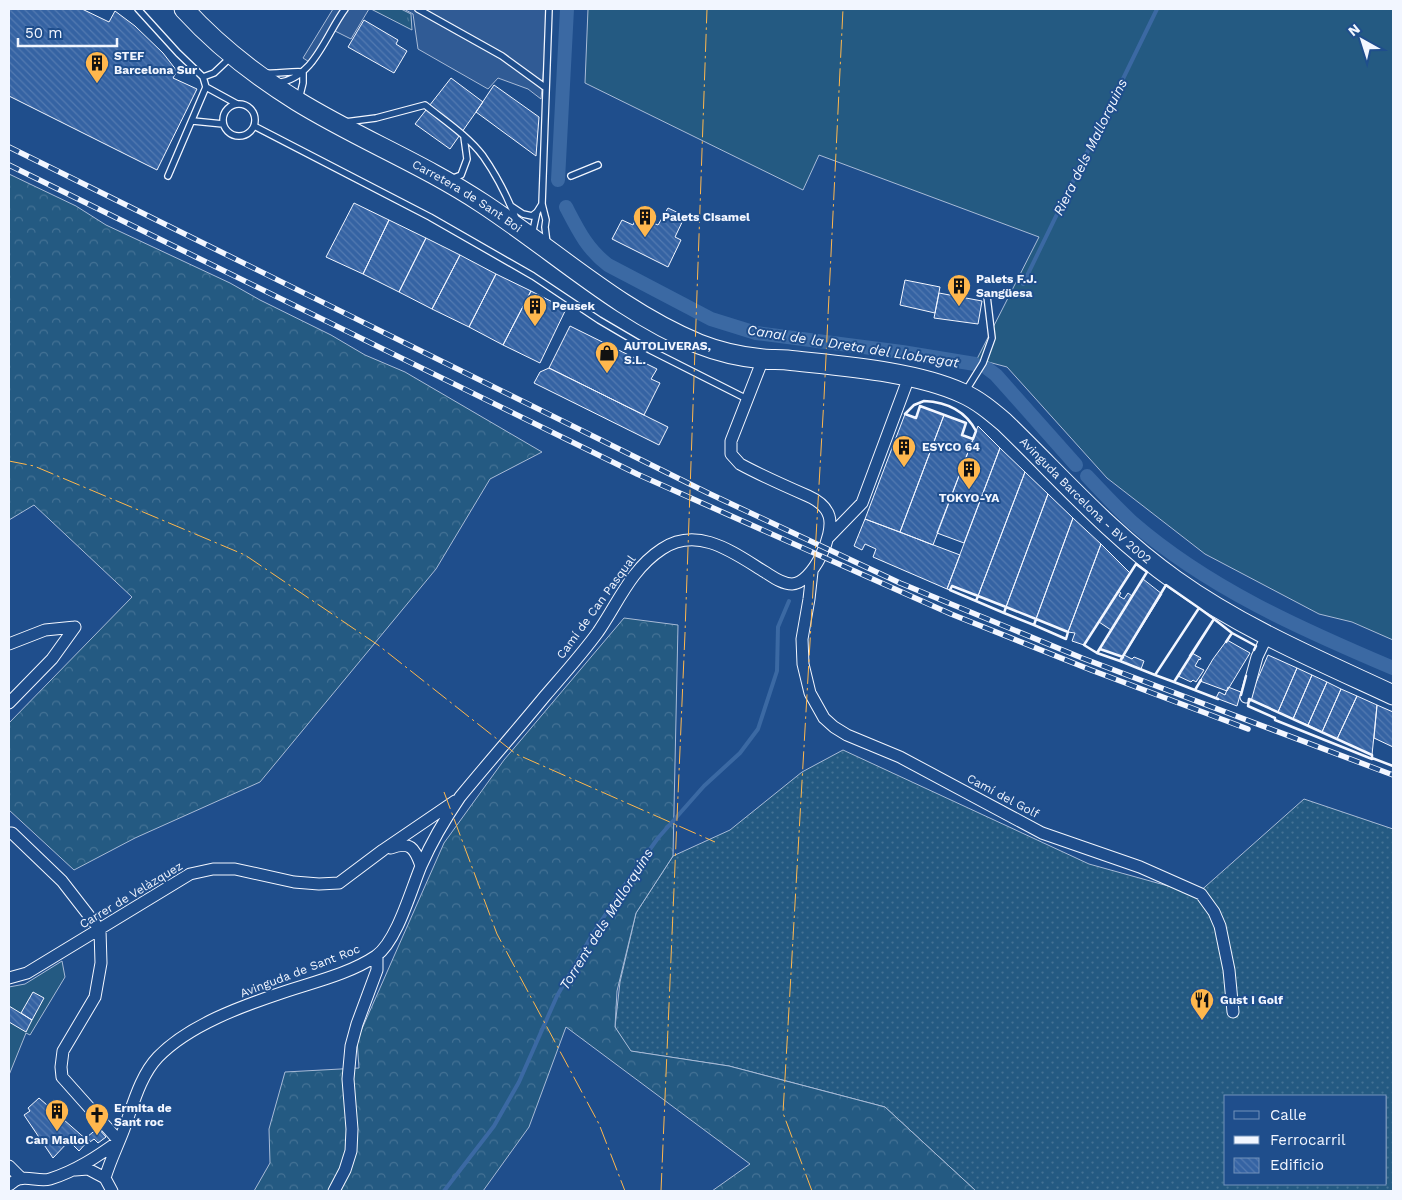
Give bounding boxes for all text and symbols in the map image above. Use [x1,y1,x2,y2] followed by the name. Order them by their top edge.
[18,15,116,47] scale bar
[1337,15,1387,65] north arrow
[1345,20,1363,39] text: N
[25,24,62,42] text: 50 m
[114,49,198,77] place label: STEF Barcelona Sur
[84,50,110,84] building icon: STEF Barcelona Sur
[1050,76,1130,218] water label: Riera dels Mallorquins
[410,157,524,235] street label: Carretera de Sant Boi
[632,204,658,238] building icon: Palets Cisamel
[662,210,750,224] place label: Palets Cisamel
[976,272,1037,300] place label: Palets F.J. Sangüesa
[946,273,972,307] building icon: Palets F.J. Sangüesa
[522,293,548,327] building icon: Peusek
[552,299,596,313] place label: Peusek
[746,321,960,371] water label: Canal de la Dreta del Llobregat
[624,339,711,367] place label: AUTOLIVERAS, S.L.
[594,340,620,374] shop icon: AUTOLIVERAS, S.L.
[891,434,917,468] building icon: ESYCO 64
[1017,434,1154,567] street label: Avinguda Barcelona - BV 2002
[922,440,980,454] place label: ESYCO 64
[956,456,982,490] building icon: TOKYO-YA
[939,491,1000,505] place label: TOKYO-YA
[554,552,638,662] street label: Camí de Can Pasqual
[964,771,1042,821] street label: Camí del Golf
[556,845,656,993] water label: Torrent dels Mallorquins
[77,859,185,931] street label: Carrer de Velàzquez
[238,942,362,1000] street label: Avinguda de Sant Roc
[1189,987,1215,1021] restaurant icon: Gust i Golf
[1220,993,1283,1007] place label: Gust i Golf
[1224,1095,1387,1185] legend
[44,1098,70,1132] building icon: Can Mallol
[114,1101,172,1129] place label: Ermita de Sant roc
[84,1102,110,1136] church icon: Ermita de Sant roc
[1270,1106,1307,1124] text: Calle
[1270,1131,1346,1149] text: Ferrocarril
[26,1133,88,1147] place label: Can Mallol
[1270,1156,1324,1174] text: Edificio

